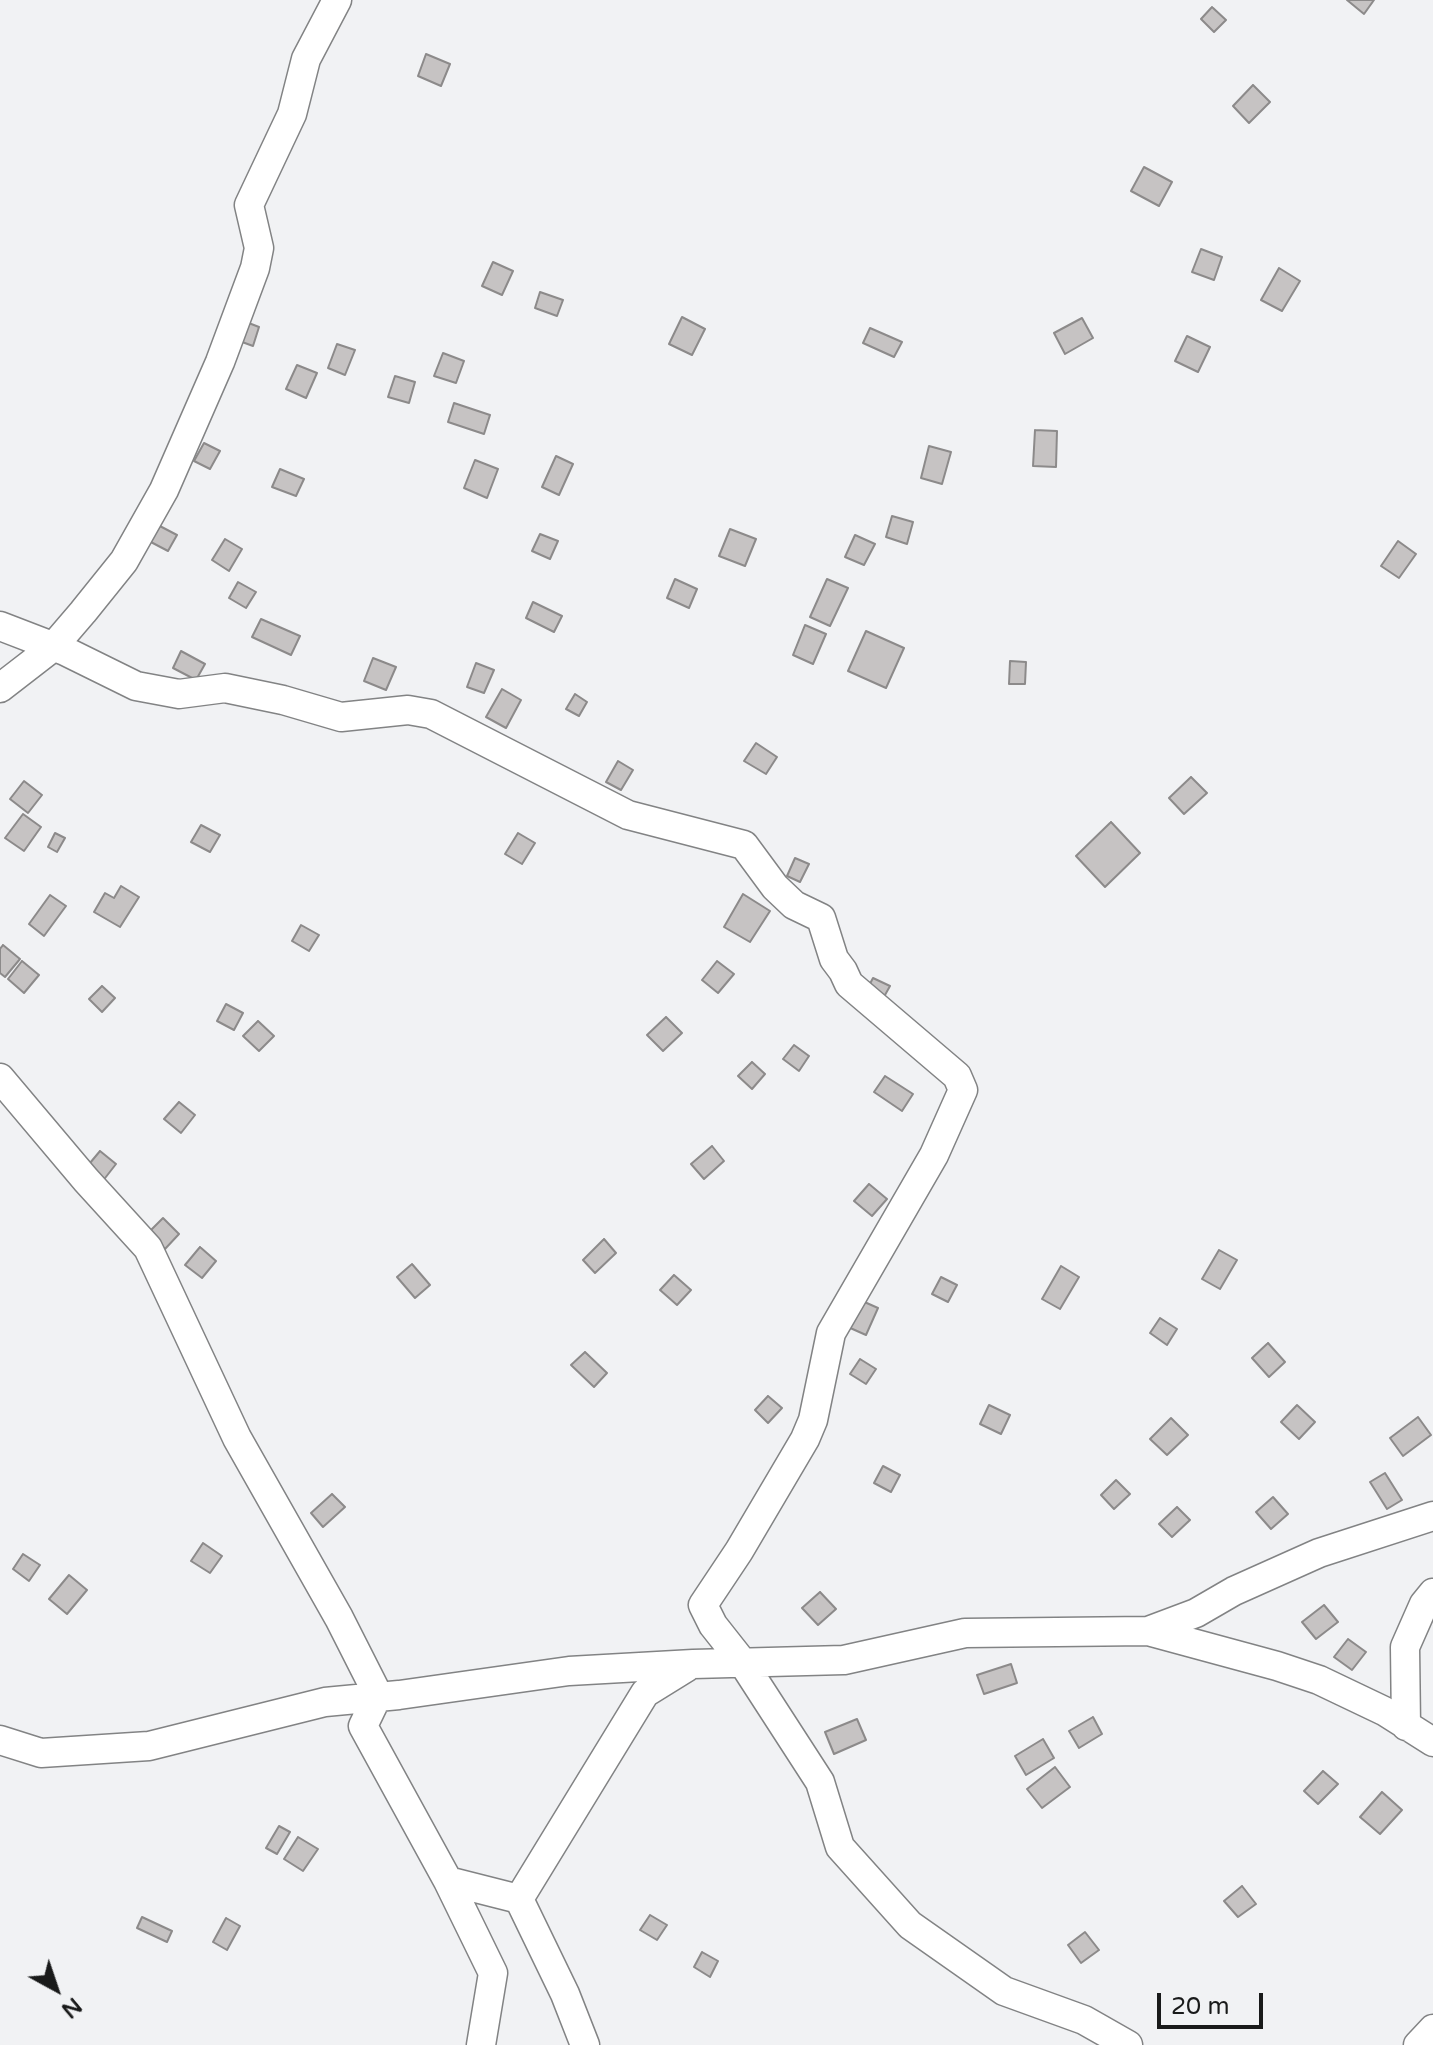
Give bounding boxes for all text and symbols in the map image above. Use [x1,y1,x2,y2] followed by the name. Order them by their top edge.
[16,1949,96,2029] north arrow
[1161,1977,1267,2027] scale bar
[56,1992,87,2023] text: N
[1171,1992,1229,2021] text: 20 m

